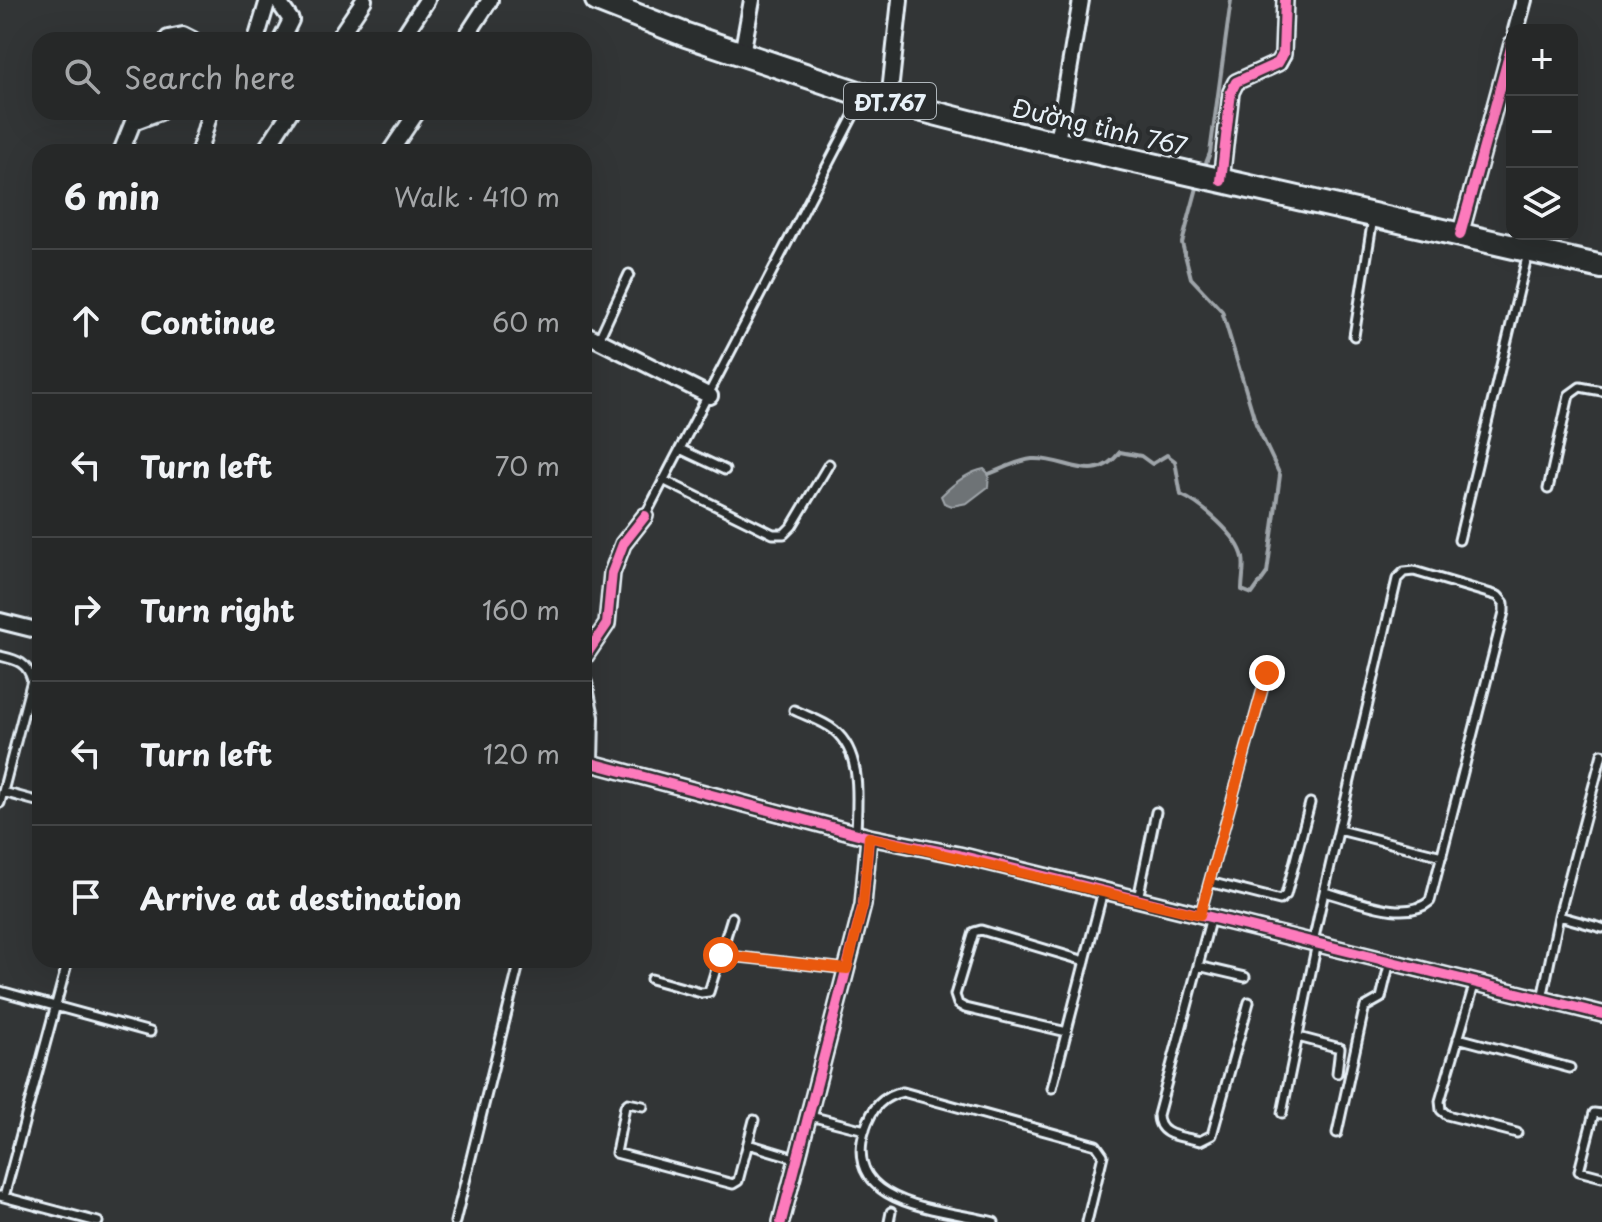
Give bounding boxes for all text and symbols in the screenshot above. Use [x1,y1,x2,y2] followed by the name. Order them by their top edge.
[1506,24,1578,240] map controls
[1506,24,1578,96] button: +
[32,32,592,120] search box
[60,54,104,98] icon: search
[124,54,296,99] text: Search here
[844,83,936,119] road number: ĐT.767
[1009,88,1191,164] street label: Đường tỉnh 767
[1506,96,1578,168] button: −
[1506,168,1578,240] button: layers
[64,170,160,222] text: 6 min
[394,177,560,216] text: Walk · 410 m
[64,299,108,343] icon: ahead
[140,299,275,344] text: Continue
[492,302,560,341] text: 60 m
[64,443,108,487] icon: left
[140,443,272,488] text: Turn left
[495,446,560,485] text: 70 m
[64,587,108,631] icon: right
[140,587,295,632] text: Turn right
[482,590,560,629] text: 160 m
[1249,655,1285,691] route end
[64,731,108,775] icon: left
[140,731,272,776] text: Turn left
[483,734,560,773] text: 120 m
[64,875,108,919] icon: arrive
[140,875,462,920] text: Arrive at destination
[703,937,739,973] route start

